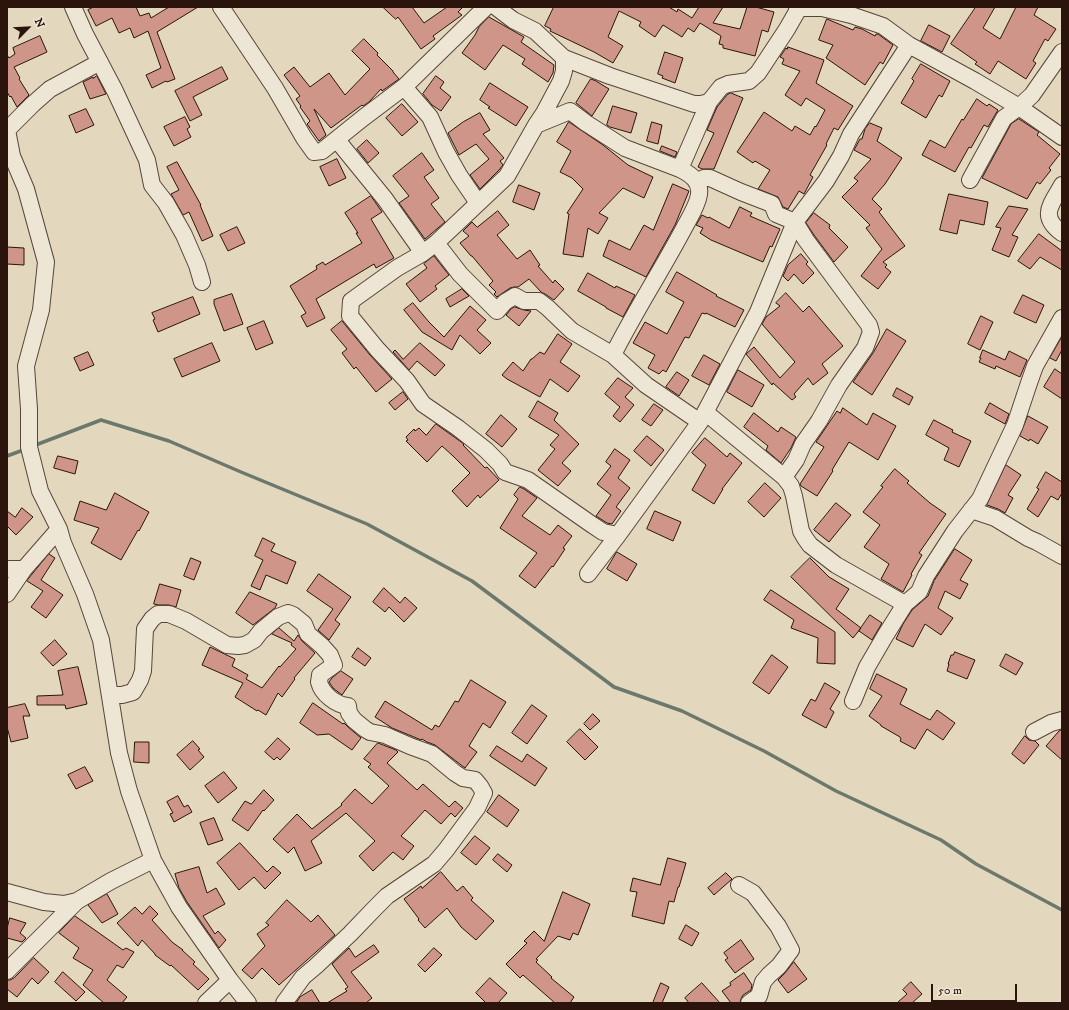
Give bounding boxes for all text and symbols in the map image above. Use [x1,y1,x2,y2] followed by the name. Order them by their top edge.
[8,8,48,48] north arrow
[31,16,47,30] text: N
[933,976,1019,1002] scale bar
[938,983,962,998] text: 50 m

